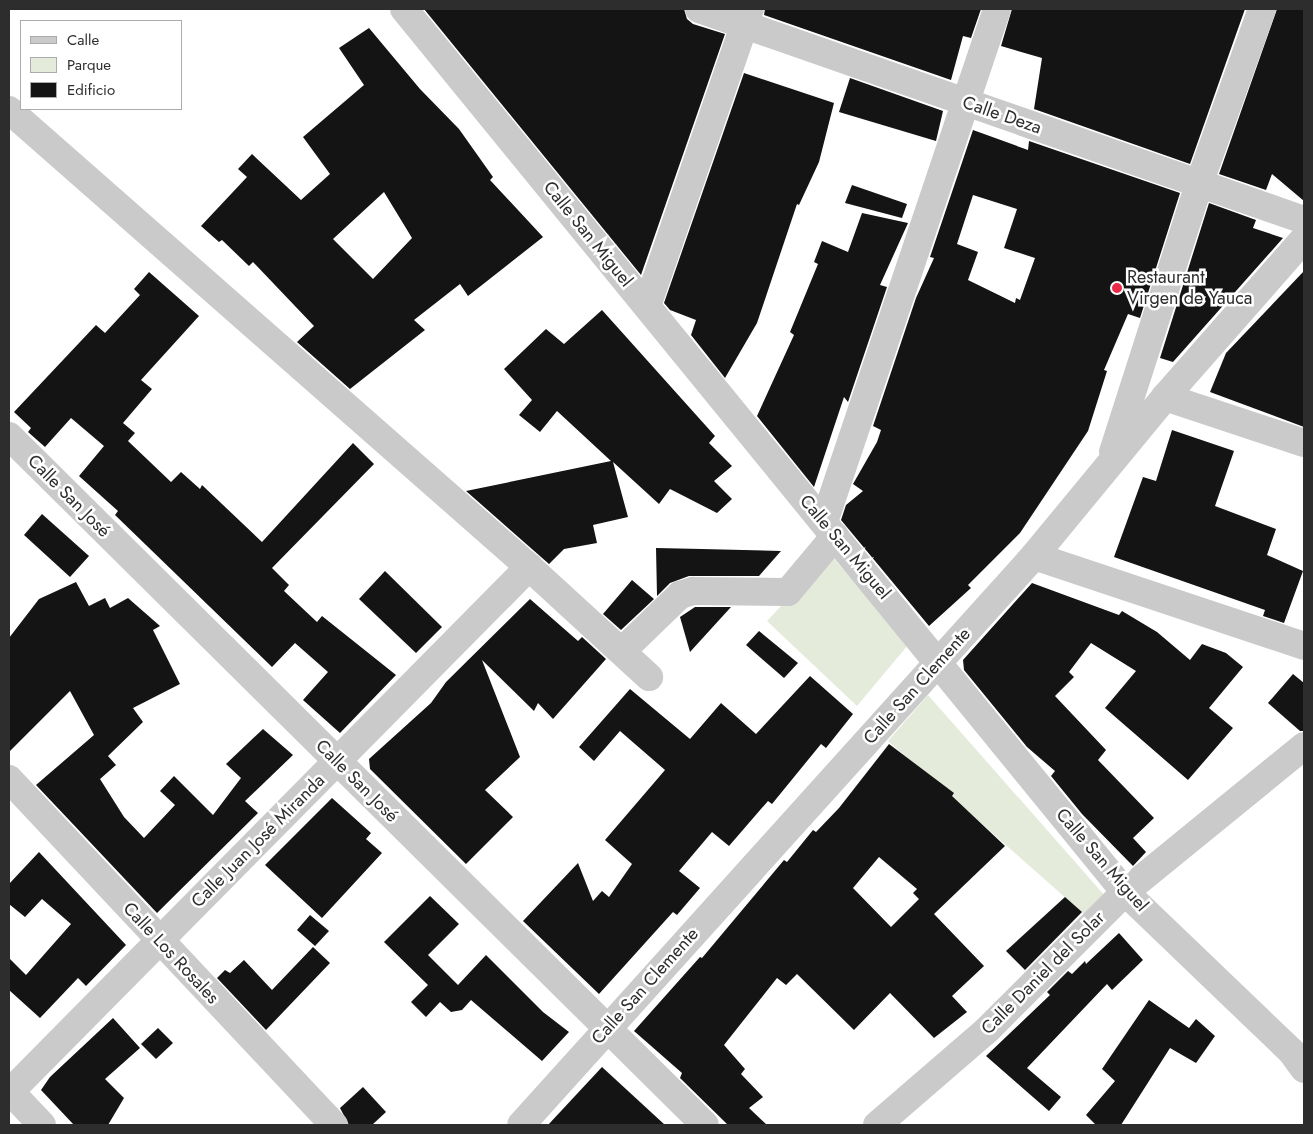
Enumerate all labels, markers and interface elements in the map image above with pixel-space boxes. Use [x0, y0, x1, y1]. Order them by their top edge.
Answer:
legend [20, 20, 182, 110]
text: Calle [67, 29, 99, 51]
text: Parque [67, 54, 111, 76]
text: Edificio [67, 79, 115, 101]
street label: Calle Deza [960, 91, 1044, 139]
street label: Calle San Miguel [539, 177, 637, 291]
place label: Restaurant Virgen de Yauca [1127, 267, 1252, 310]
marker: Restaurant Virgen de Yauca [1111, 282, 1123, 294]
street label: Calle San José [23, 450, 115, 542]
street label: Calle San Miguel [795, 490, 895, 604]
street label: Calle San Clemente [859, 623, 975, 749]
street label: Calle San José [311, 735, 403, 827]
street label: Calle Juan José Miranda [187, 770, 329, 912]
street label: Calle San Miguel [1051, 804, 1153, 916]
street label: Calle Los Rosales [118, 898, 224, 1008]
street label: Calle Daniel del Solar [977, 907, 1109, 1039]
street label: Calle San Clemente [587, 923, 703, 1049]

